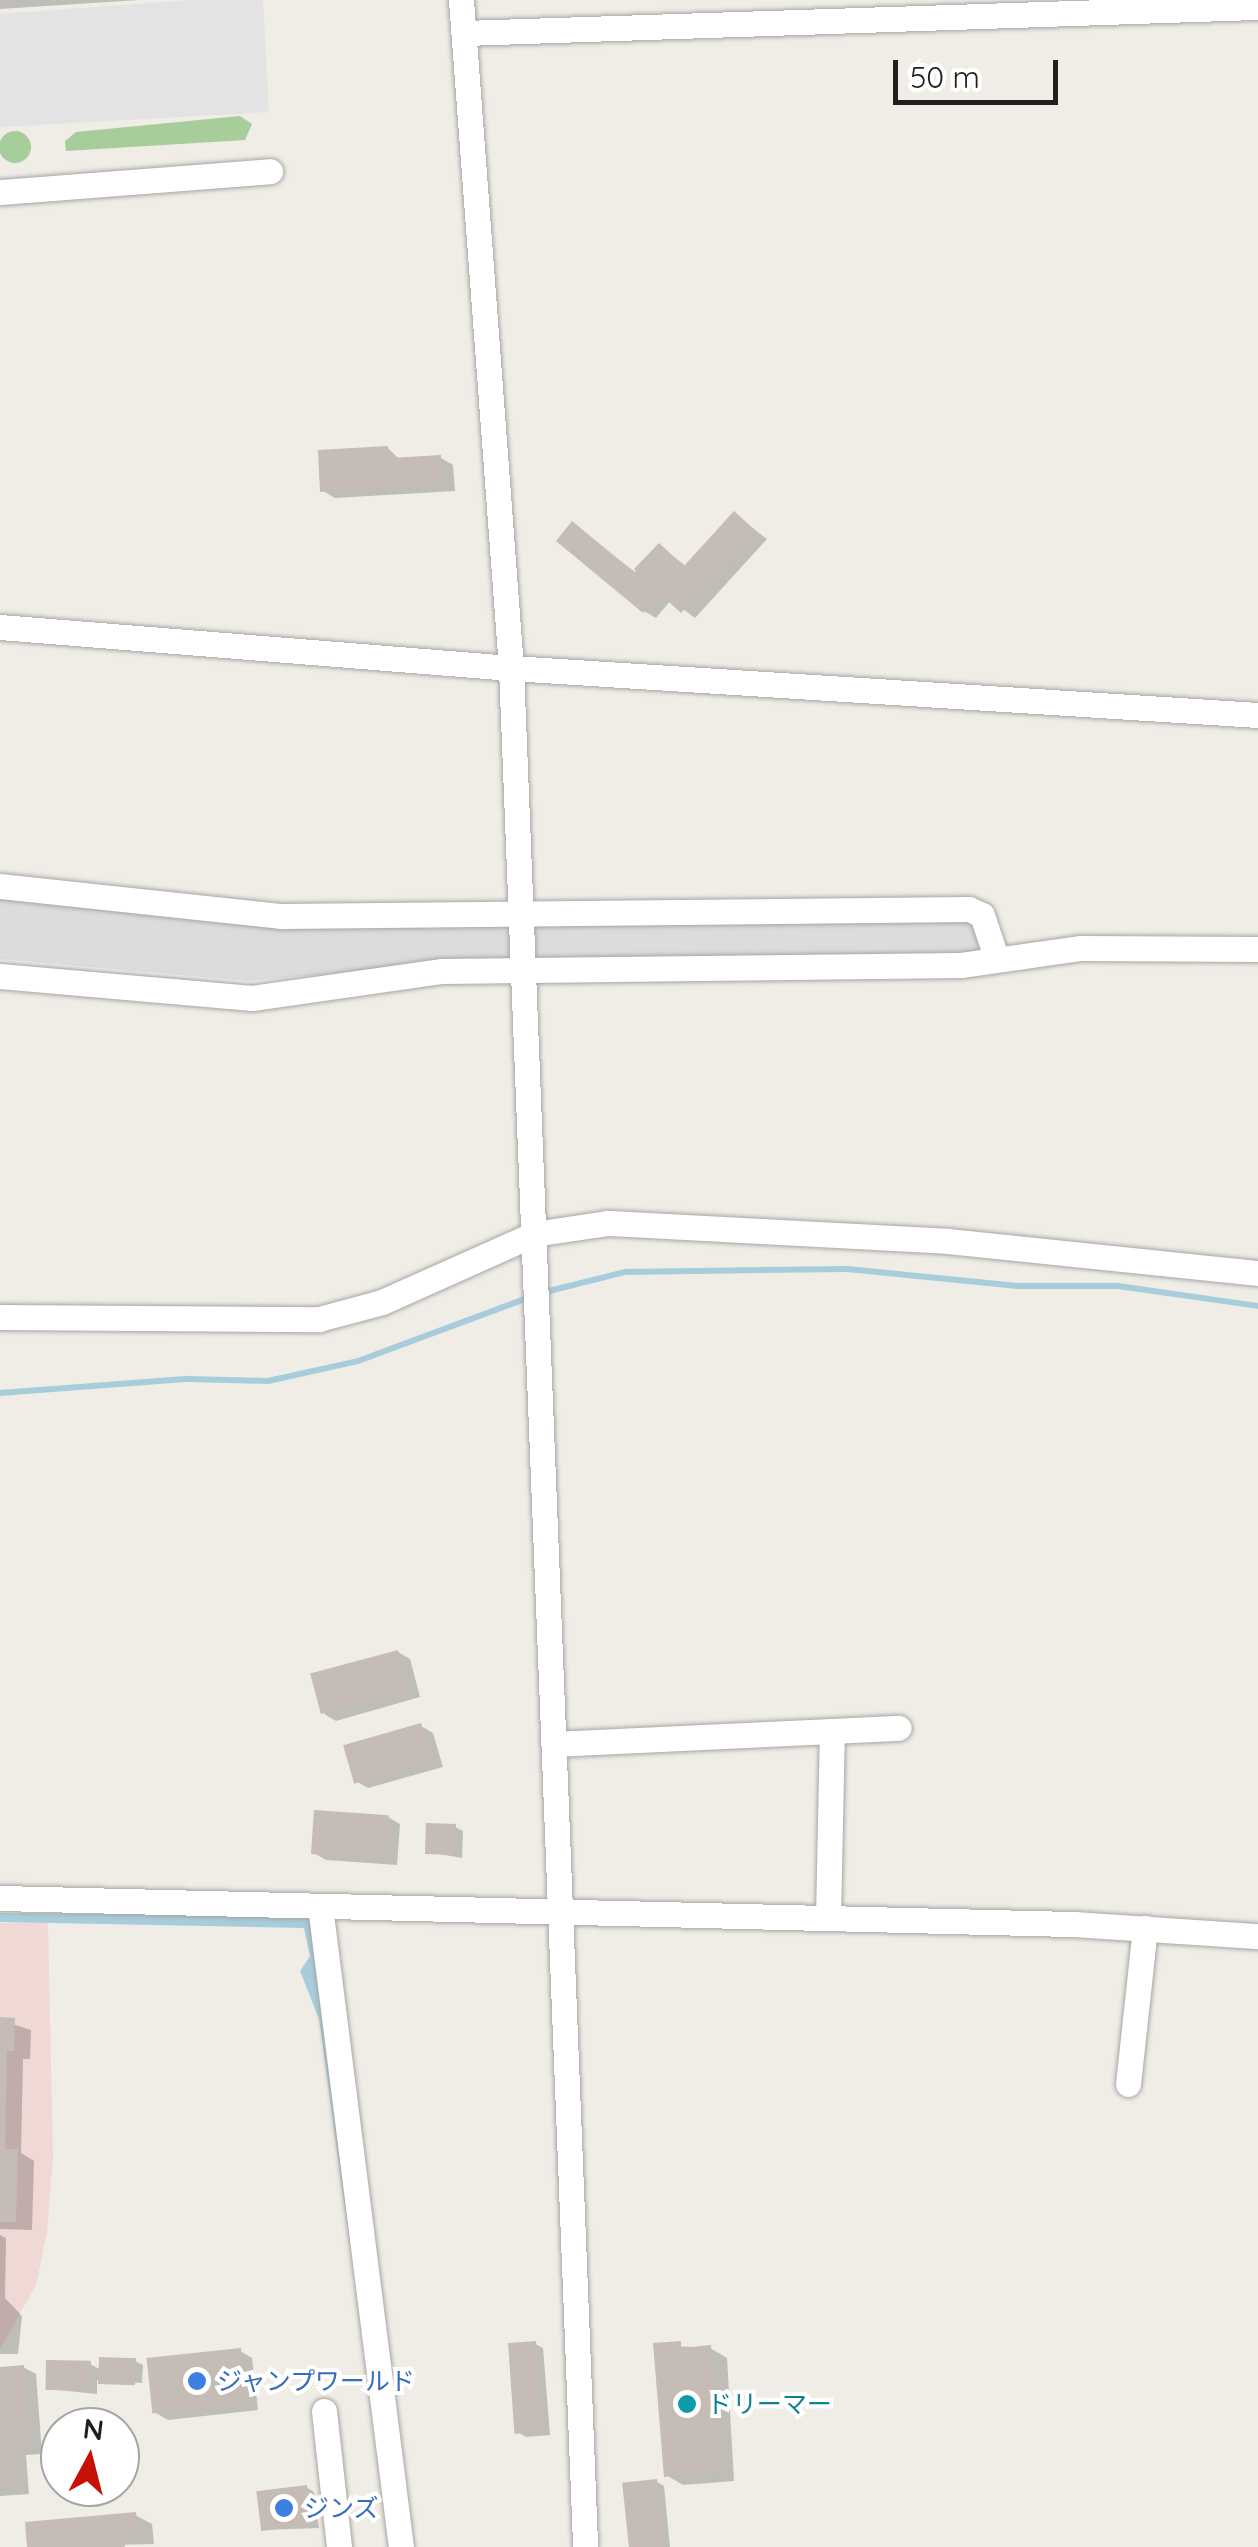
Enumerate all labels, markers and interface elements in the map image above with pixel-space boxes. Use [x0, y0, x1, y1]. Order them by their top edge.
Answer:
scale bar [898, 40, 1063, 102]
text: 50 m [910, 58, 980, 96]
place label: ジャンプワールド [217, 2366, 417, 2396]
marker: ジャンプワールド [186, 2370, 208, 2392]
place label: ドリーマー [707, 2389, 832, 2419]
marker: ドリーマー [676, 2393, 698, 2415]
north arrow [40, 2407, 140, 2507]
text: N [81, 2410, 106, 2447]
place label: ジンズ [304, 2493, 379, 2523]
marker: ジンズ [273, 2497, 295, 2519]

